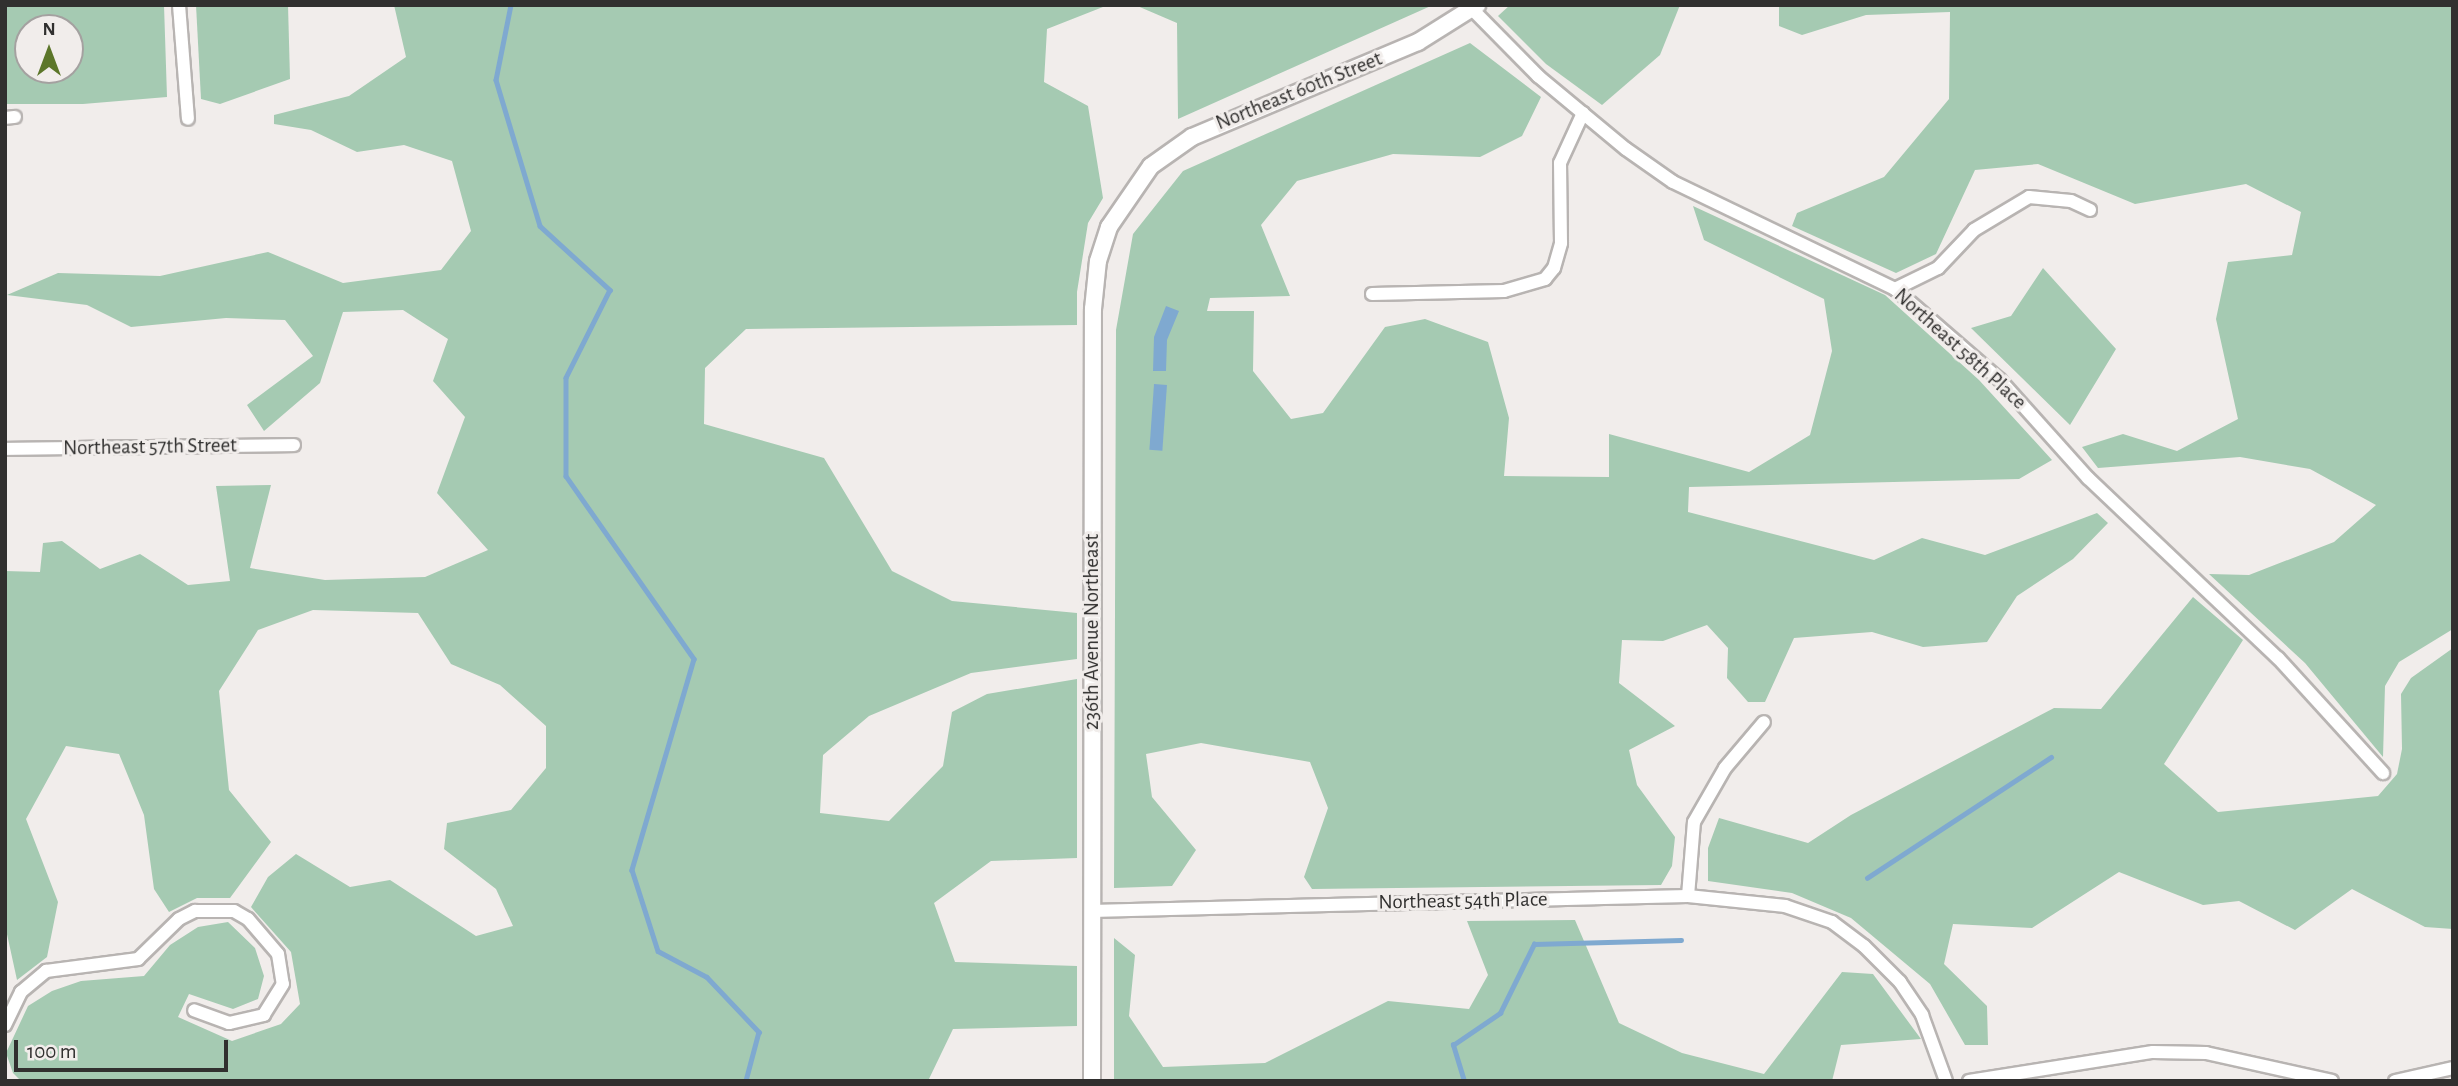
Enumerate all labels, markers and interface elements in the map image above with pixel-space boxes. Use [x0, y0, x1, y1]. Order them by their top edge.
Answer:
north arrow [14, 14, 84, 84]
text: N [42, 20, 56, 39]
street label: Northeast 60th Street [1212, 46, 1386, 136]
street label: Northeast 58th Place [1889, 283, 2031, 415]
street label: Northeast 57th Street [63, 433, 237, 461]
street label: 236th Avenue Northeast [1079, 534, 1105, 730]
street label: Northeast 54th Place [1378, 887, 1548, 915]
scale bar [18, 1026, 231, 1070]
text: 100 m [27, 1041, 77, 1062]

